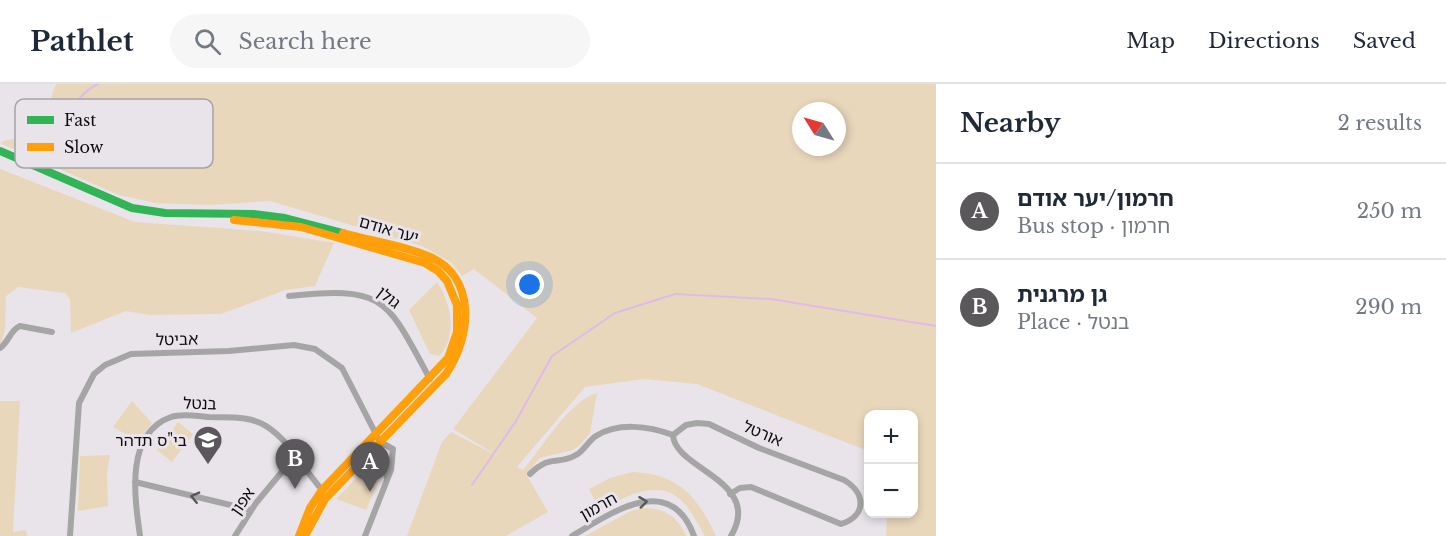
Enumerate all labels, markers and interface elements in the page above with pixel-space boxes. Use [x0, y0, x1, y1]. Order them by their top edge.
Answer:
search box [170, 14, 590, 68]
text: Pathlet [30, 24, 134, 59]
icon: search [191, 25, 224, 58]
text: Search here [239, 28, 372, 55]
text: Map [1126, 28, 1175, 54]
text: Directions [1208, 28, 1320, 54]
text: Saved [1353, 28, 1416, 54]
legend [15, 99, 213, 168]
north arrow [792, 102, 846, 156]
text: Nearby [960, 107, 1061, 139]
text: Fast [64, 110, 96, 130]
text: 2 results [1338, 111, 1422, 135]
text: Slow [64, 137, 104, 157]
text: חרמון/יער אודם [1017, 185, 1174, 212]
text: A [971, 199, 988, 223]
text: 250 m [1357, 199, 1422, 223]
street label: יער אודם [357, 211, 421, 247]
text: Bus stop · חרמון [1017, 214, 1170, 238]
your location [515, 270, 544, 299]
text: גן מרגנית [1017, 281, 1107, 308]
street label: גולן [373, 282, 405, 312]
text: B [972, 295, 987, 319]
text: 290 m [1355, 295, 1422, 319]
text: Place · בנטל [1017, 310, 1130, 334]
street label: אביטל [156, 329, 198, 349]
street label: בנטל [183, 392, 217, 414]
map controls [864, 410, 918, 518]
button: + [864, 410, 918, 464]
street label: אורטל [740, 416, 786, 450]
school or university icon: בי"ס תדהר [192, 424, 224, 466]
place label: בי"ס תדהר [115, 430, 187, 450]
pin: B [276, 440, 314, 489]
pin: A [350, 442, 389, 492]
button: − [864, 464, 918, 518]
street label: אפון [225, 483, 259, 519]
street label: חרמון [576, 488, 620, 524]
one-way arrow [190, 491, 200, 504]
one-way arrow [638, 496, 647, 509]

